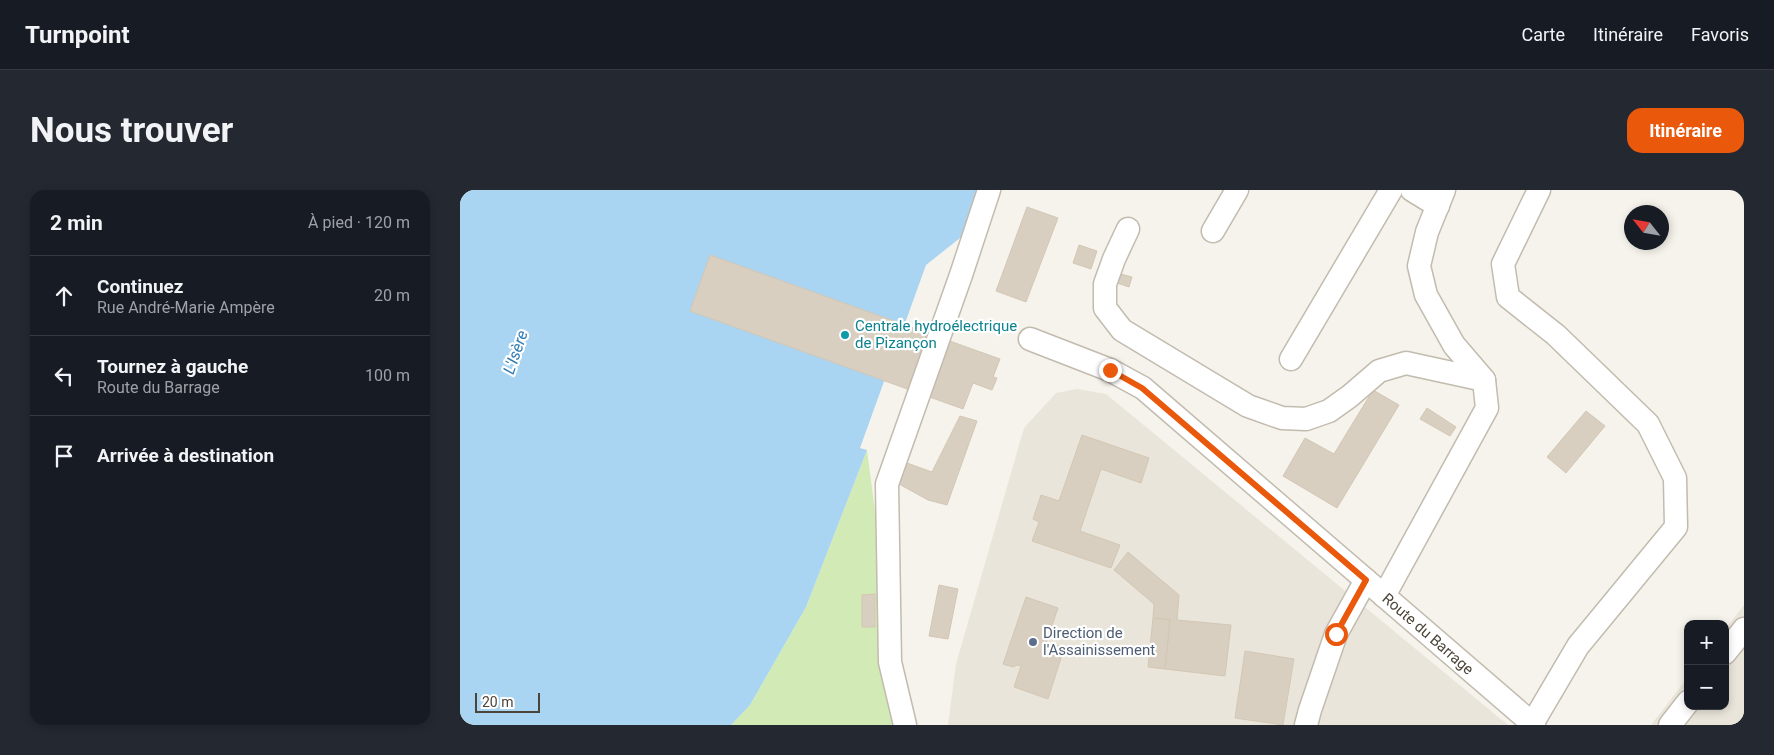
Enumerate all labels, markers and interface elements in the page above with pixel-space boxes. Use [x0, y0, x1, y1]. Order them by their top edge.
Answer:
text: Turnpoint [25, 21, 130, 49]
text: Carte [1522, 24, 1565, 45]
text: Itinéraire [1593, 24, 1663, 45]
text: Favoris [1691, 24, 1749, 45]
button: Itinéraire [1627, 108, 1744, 153]
text: Nous trouver [30, 110, 233, 151]
north arrow [1624, 205, 1669, 250]
text: 2 min [50, 211, 103, 235]
text: À pied · 120 m [308, 213, 410, 232]
text: Continuez [97, 275, 183, 298]
icon: ahead [50, 282, 78, 310]
text: 20 m [374, 286, 410, 305]
text: Rue André-Marie Ampère [97, 298, 275, 317]
place label: Centrale hydroélectrique de Pizançon [855, 317, 1017, 352]
water label: L'Isère [499, 328, 532, 376]
marker: Centrale hydroélectrique de Pizançon [839, 329, 851, 341]
text: Tournez à gauche [97, 355, 248, 378]
route end [1099, 359, 1122, 382]
icon: left [50, 362, 78, 390]
text: 100 m [365, 366, 410, 385]
text: Route du Barrage [97, 378, 220, 397]
icon: arrive [50, 442, 78, 470]
text: Arrivée à destination [97, 444, 274, 467]
street label: Route du Barrage [1379, 589, 1477, 679]
map controls [1684, 620, 1729, 710]
button: + [1684, 620, 1729, 665]
route start [1325, 623, 1348, 646]
place label: Direction de l'Assainissement [1043, 624, 1155, 659]
marker: Direction de l'Assainissement [1027, 636, 1039, 648]
button: − [1684, 665, 1729, 710]
scale bar [475, 690, 540, 713]
text: 20 m [482, 694, 514, 710]

